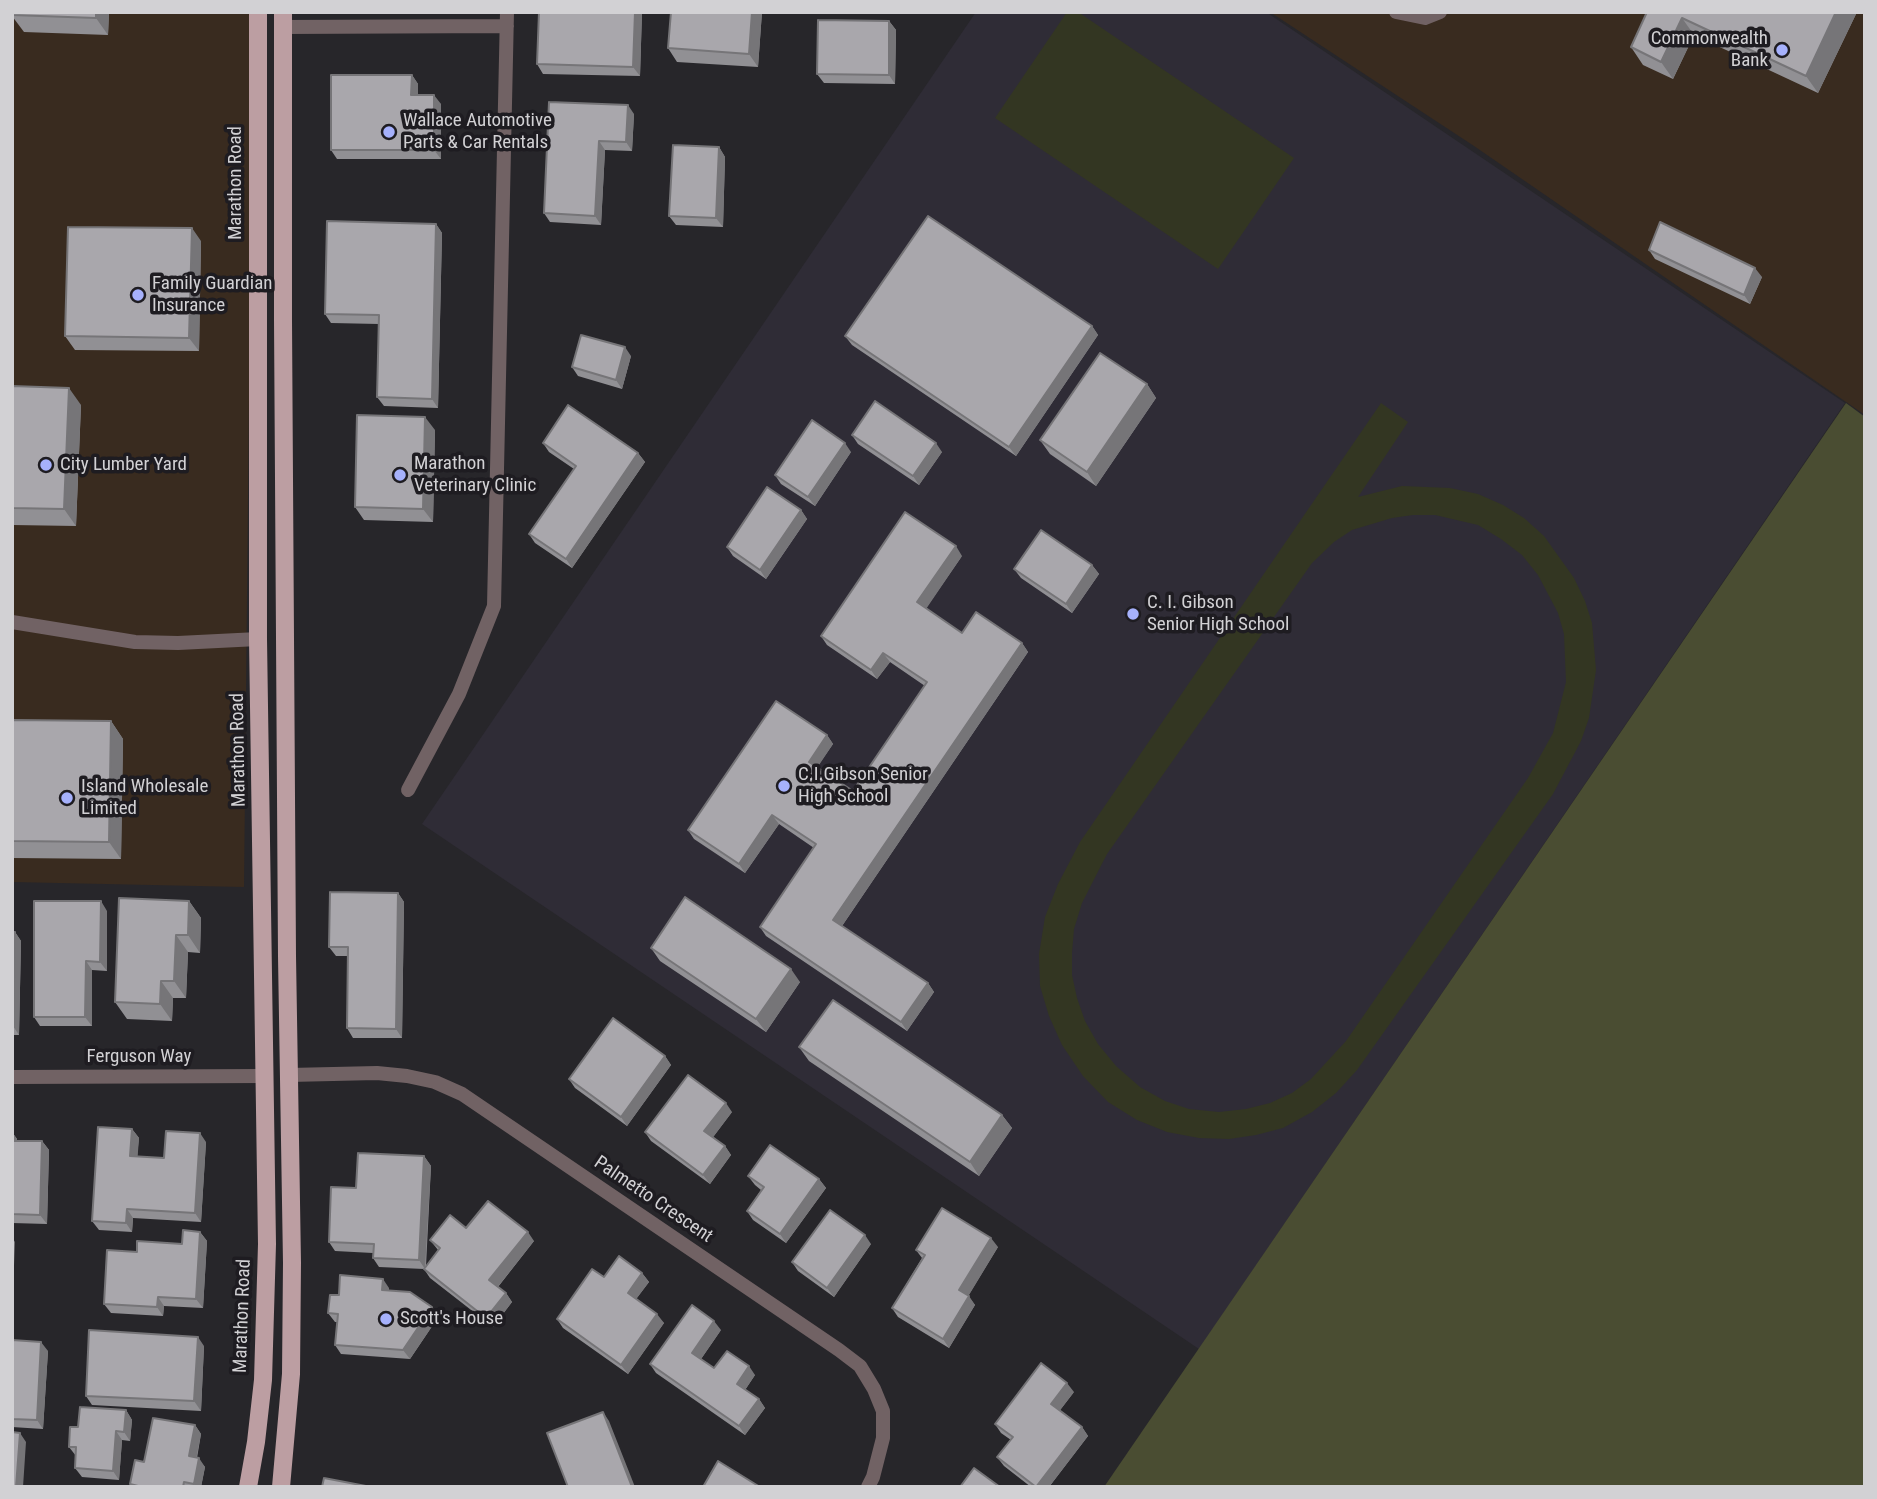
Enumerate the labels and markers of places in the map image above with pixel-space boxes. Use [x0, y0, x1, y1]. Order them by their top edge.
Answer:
place label: Commonwealth Bank [1651, 28, 1768, 72]
marker: Commonwealth Bank [1774, 42, 1790, 58]
place label: Wallace Automotive Parts & Car Rentals [403, 110, 552, 154]
marker: Wallace Automotive Parts & Car Rentals [381, 124, 397, 140]
place label: Family Guardian Insurance [152, 273, 272, 317]
marker: Family Guardian Insurance [130, 287, 146, 303]
place label: Marathon Veterinary Clinic [414, 453, 536, 497]
place label: City Lumber Yard [60, 454, 187, 476]
marker: City Lumber Yard [38, 457, 54, 473]
marker: Marathon Veterinary Clinic [392, 467, 408, 483]
place label: C. I. Gibson Senior High School [1147, 592, 1289, 636]
marker: C. I. Gibson Senior High School [1125, 606, 1141, 622]
place label: C.I.Gibson Senior High School [798, 764, 928, 808]
place label: Island Wholesale Limited [81, 776, 208, 820]
marker: C.I.Gibson Senior High School [776, 778, 792, 794]
marker: Island Wholesale Limited [59, 790, 75, 806]
place label: Scott's House [400, 1308, 503, 1330]
marker: Scott's House [378, 1311, 394, 1327]

